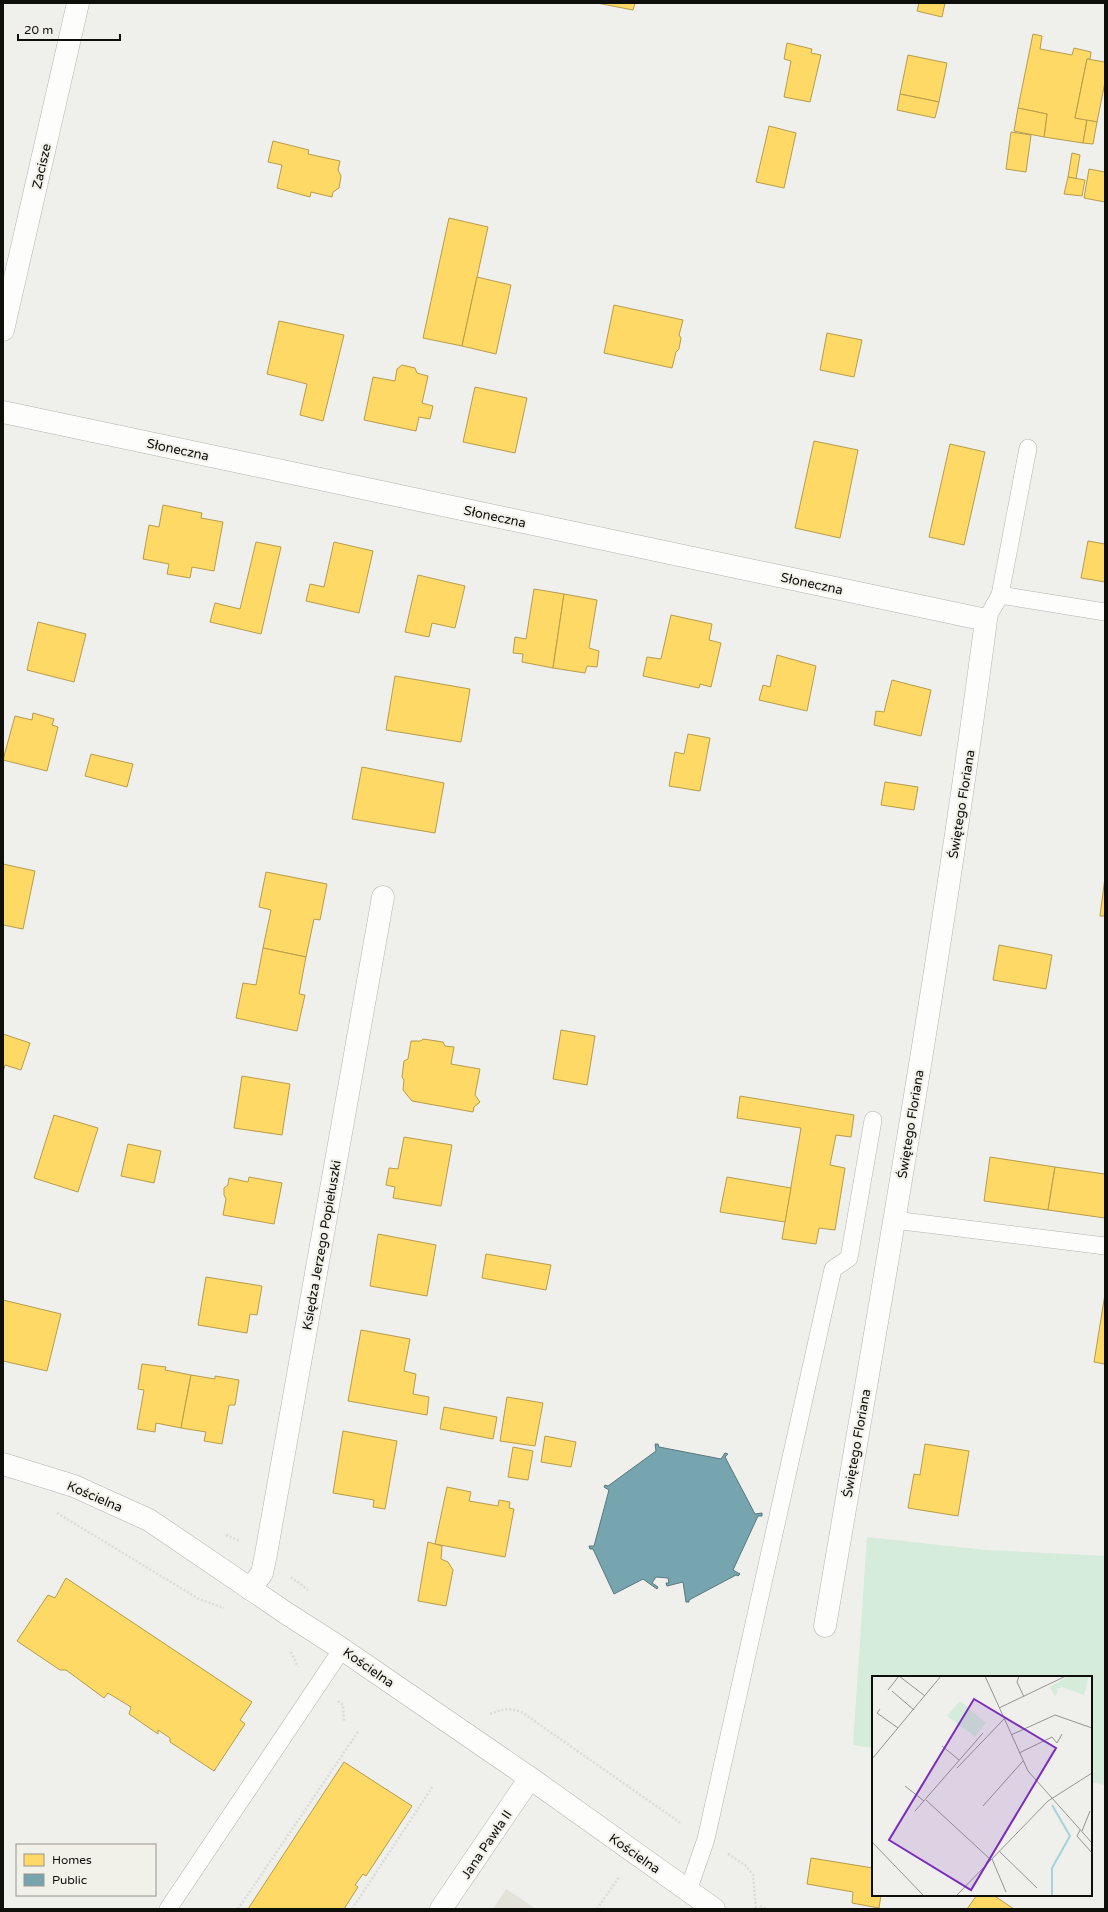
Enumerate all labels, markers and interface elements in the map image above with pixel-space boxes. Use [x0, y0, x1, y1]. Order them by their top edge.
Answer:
scale bar [18, 16, 120, 42]
text: 20 m [24, 23, 53, 37]
street label: Zacisze [29, 142, 55, 190]
street label: Słoneczna [145, 436, 210, 464]
street label: Słoneczna [462, 503, 527, 531]
street label: Słoneczna [779, 570, 844, 598]
street label: Świętego Floriana [945, 749, 978, 860]
street label: Świętego Floriana [894, 1069, 927, 1180]
street label: Księdza Jerzego Popiełuszki [299, 1159, 345, 1331]
street label: Świętego Floriana [840, 1388, 874, 1499]
street label: Kościelna [64, 1478, 125, 1516]
street label: Kościelna [340, 1644, 397, 1691]
inset map [872, 1676, 1092, 1896]
street label: Jana Pawła II [458, 1807, 516, 1882]
street label: Kościelna [606, 1830, 663, 1877]
legend [16, 1844, 156, 1896]
text: Homes [52, 1853, 92, 1867]
text: Public [52, 1873, 87, 1887]

